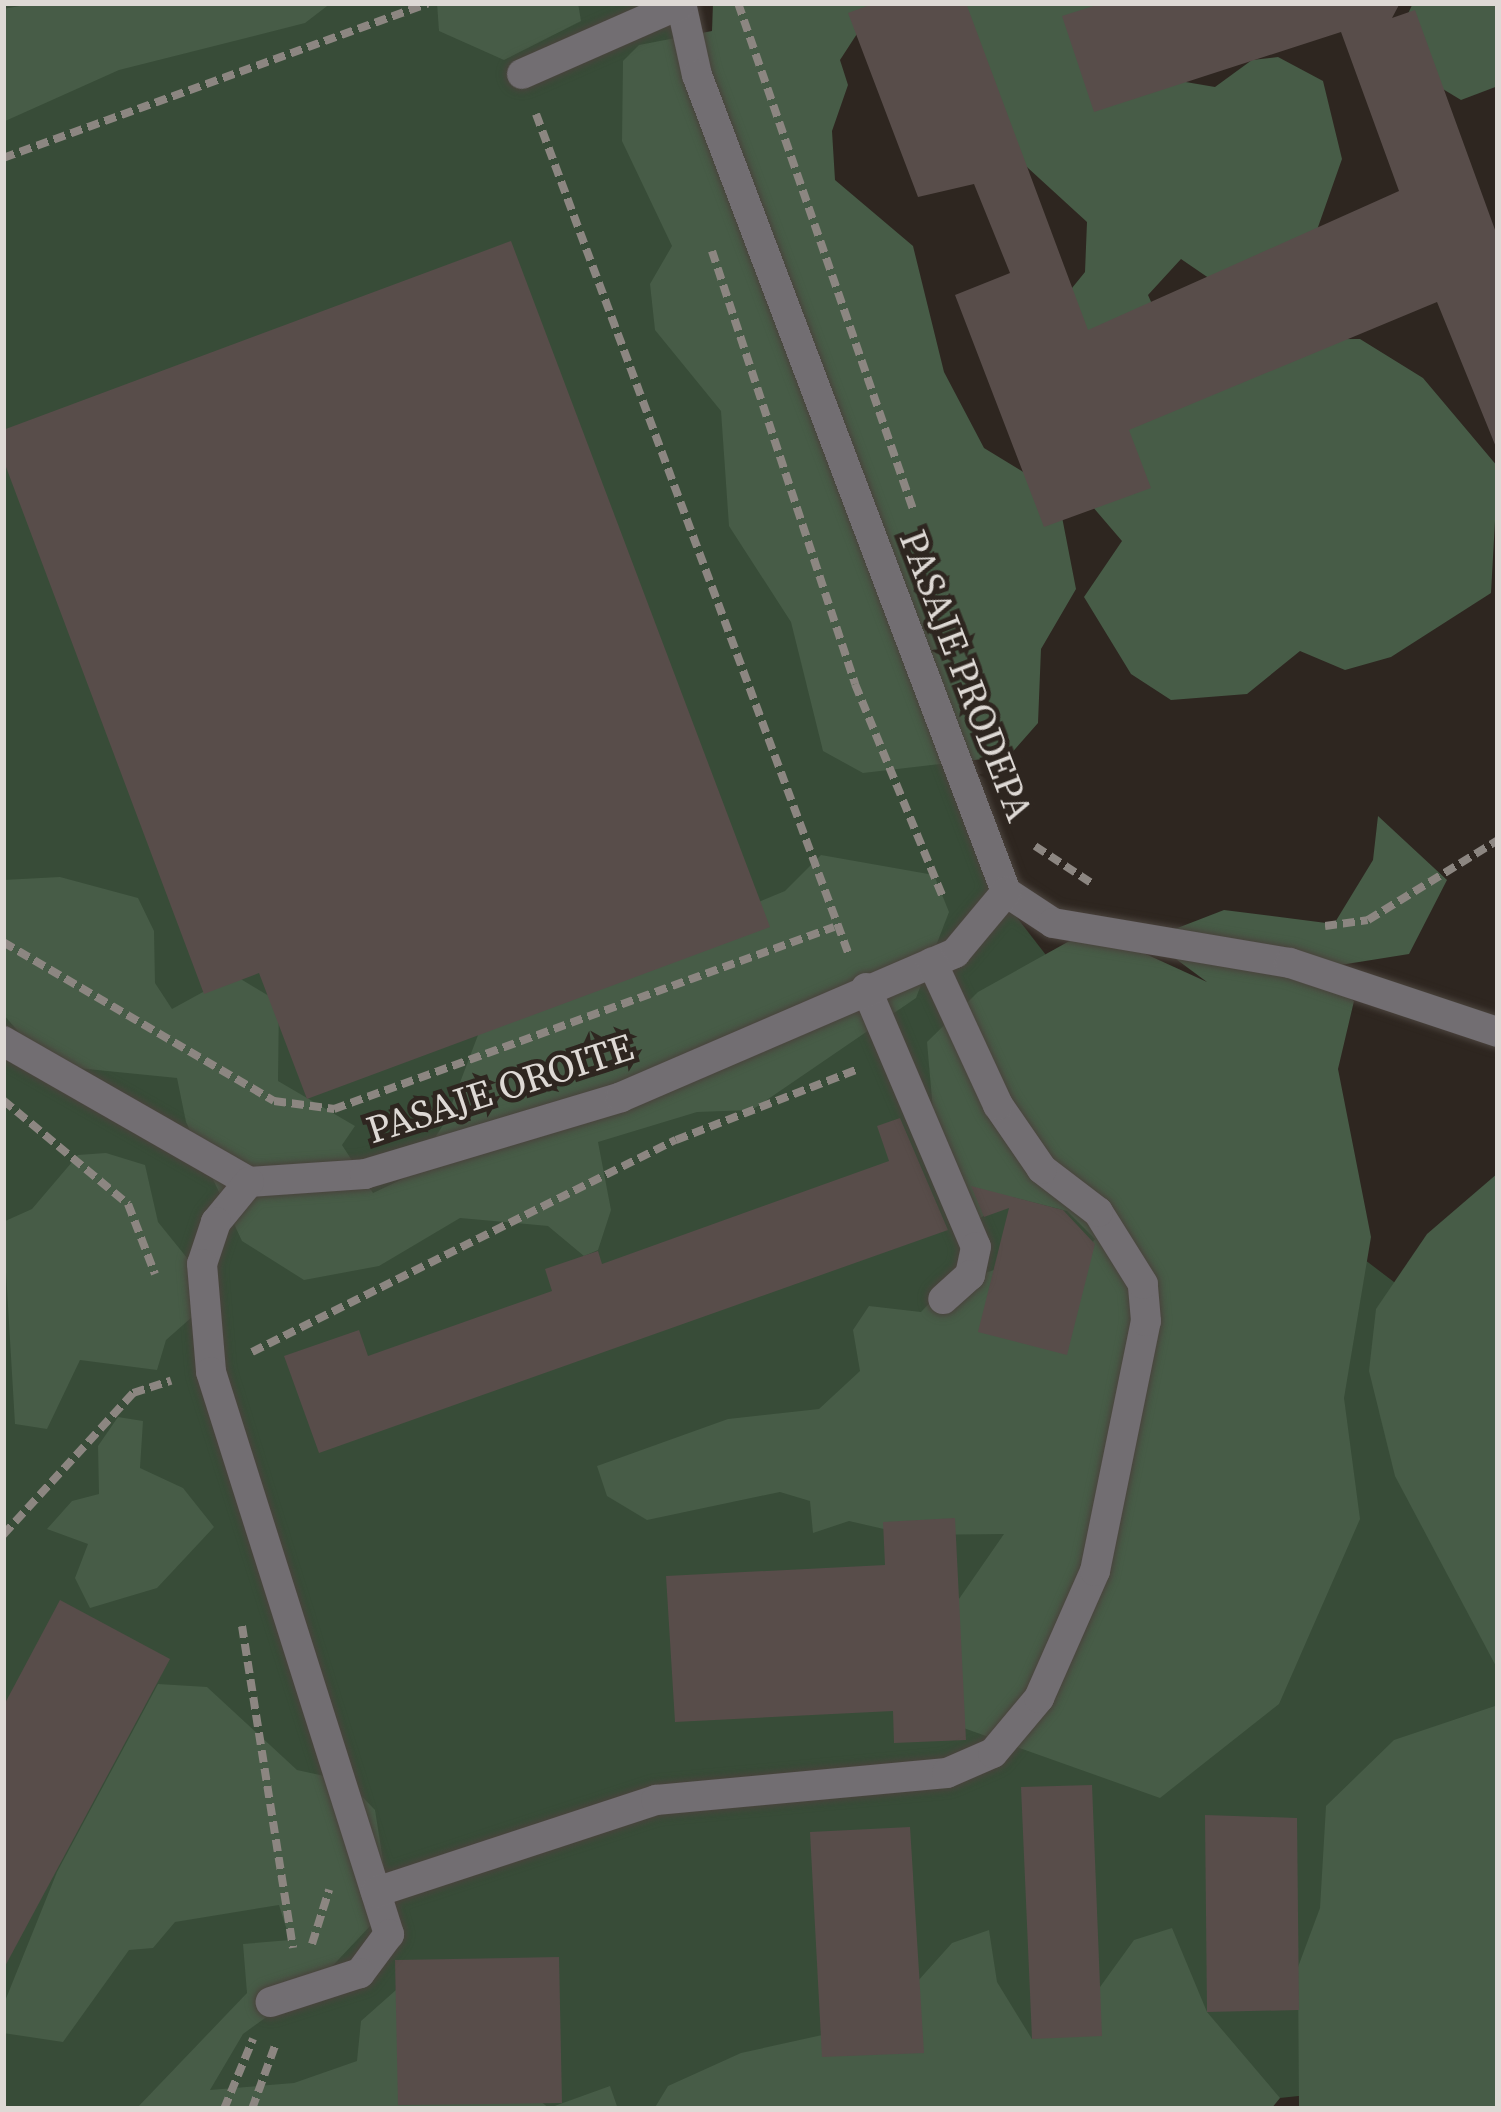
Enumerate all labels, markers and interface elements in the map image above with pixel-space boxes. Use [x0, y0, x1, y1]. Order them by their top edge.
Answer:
street label: PASAJE PRODEPA [889, 524, 1043, 828]
street label: PASAJE OROITE [361, 1024, 639, 1154]

